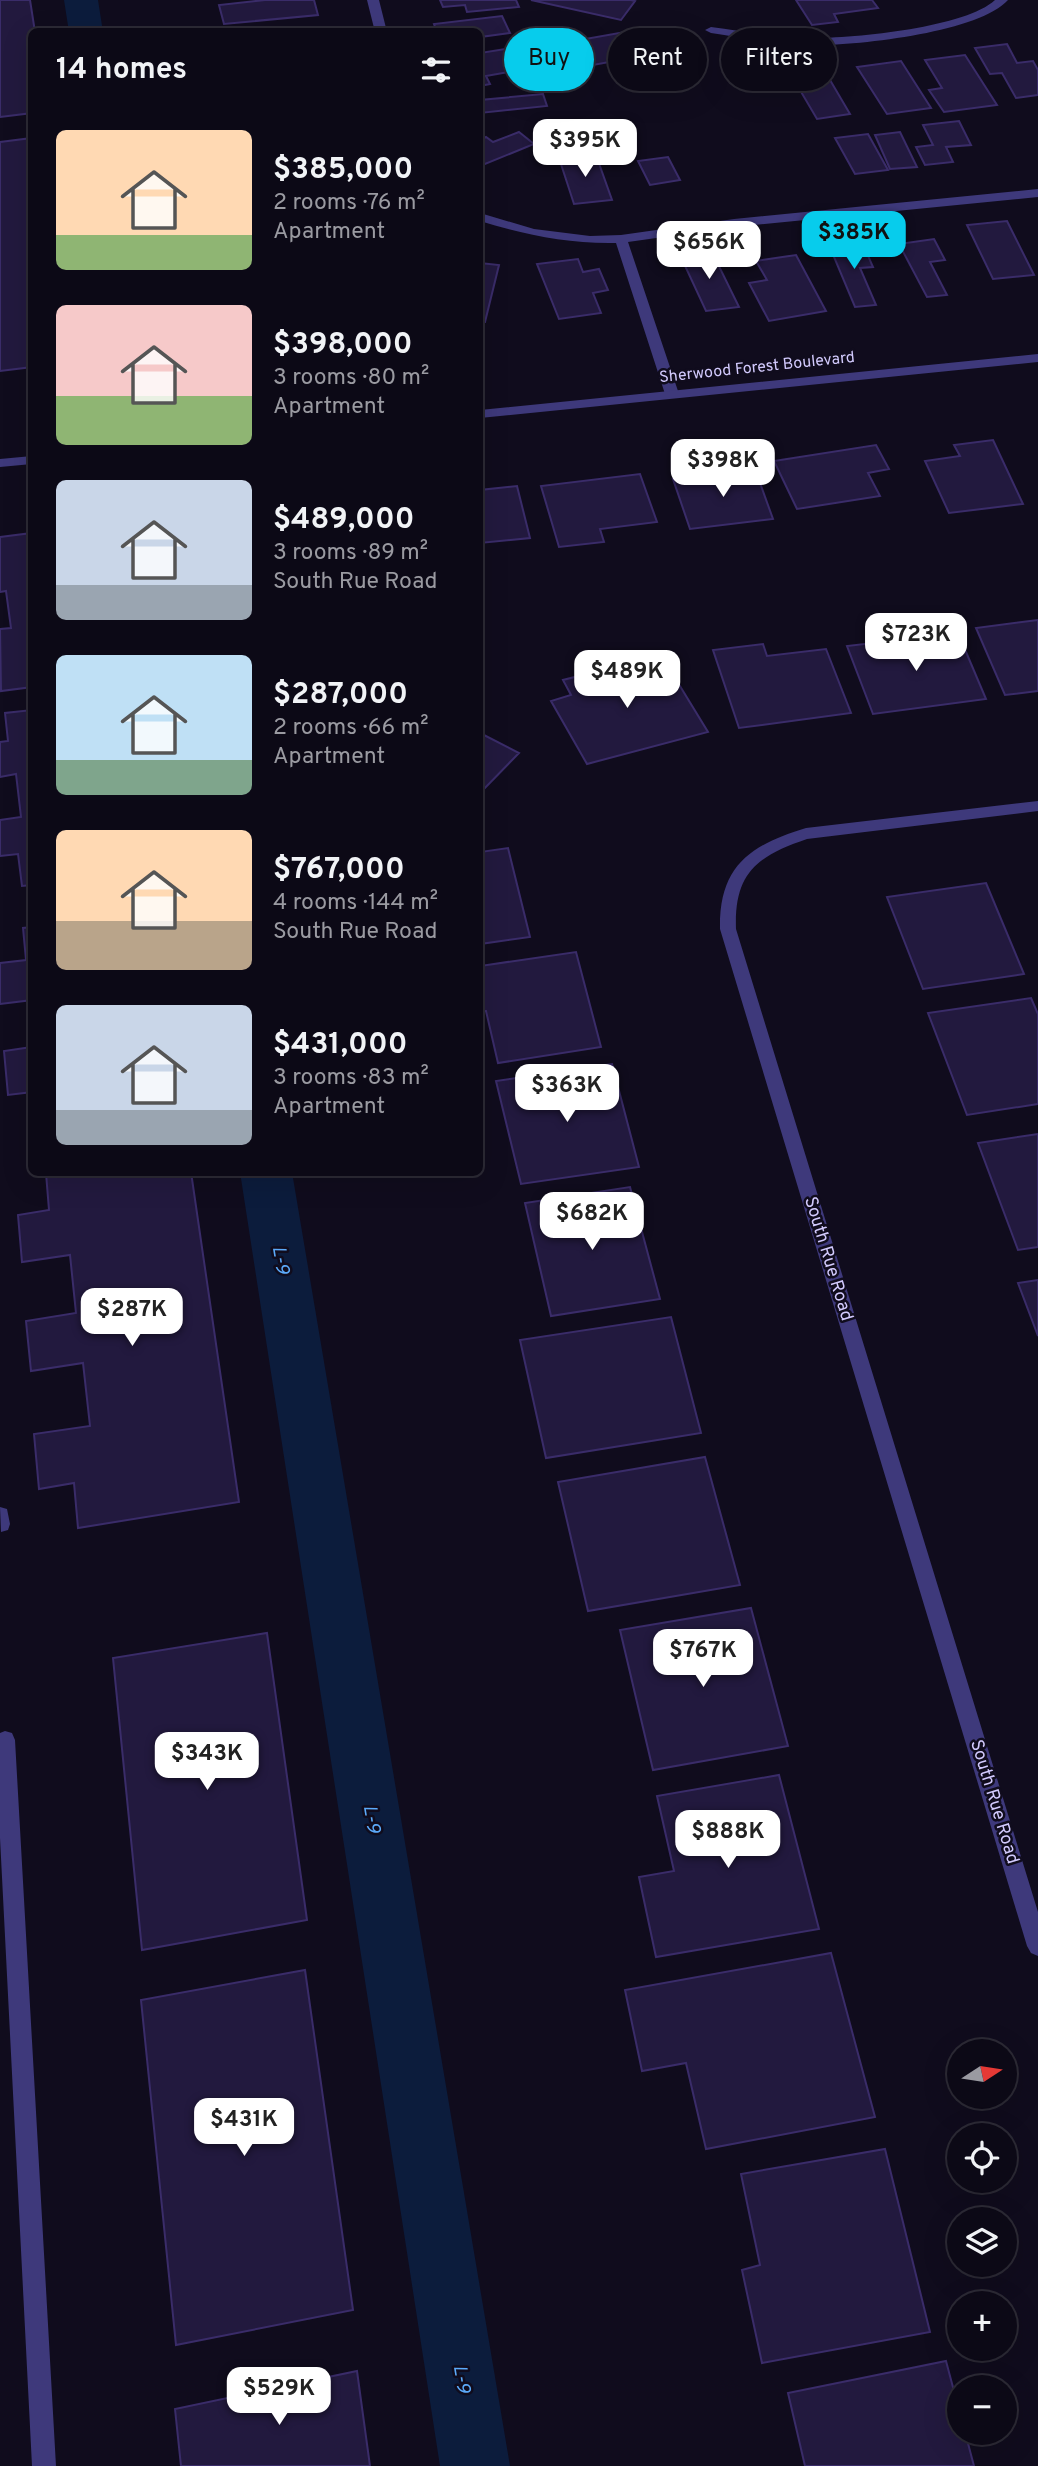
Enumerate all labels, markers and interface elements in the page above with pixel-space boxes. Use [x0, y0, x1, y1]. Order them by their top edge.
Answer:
chip: Buy [504, 28, 594, 91]
chip: Rent [608, 28, 707, 91]
chip: Filters [721, 28, 837, 91]
icon: filters [417, 51, 455, 89]
text: 14 homes [56, 52, 187, 89]
pin: $395K [536, 120, 634, 179]
text: $395K [549, 127, 621, 156]
text: $385,000 [273, 152, 413, 189]
icon: home [112, 158, 196, 242]
text: 2 rooms · 76 m² [273, 189, 425, 218]
pin: $385K [805, 212, 903, 271]
text: Apartment [273, 218, 385, 247]
text: $385K [818, 219, 890, 248]
pin: $656K [660, 222, 758, 281]
text: $656K [673, 229, 745, 258]
text: $398,000 [273, 327, 413, 364]
icon: home [112, 333, 196, 417]
street label: Sherwood Forest Boulevard [658, 348, 856, 388]
text: 3 rooms · 80 m² [273, 364, 429, 393]
text: Apartment [273, 393, 385, 422]
pin: $398K [674, 440, 772, 499]
text: $398K [687, 447, 759, 476]
text: $489,000 [273, 502, 415, 539]
icon: home [112, 508, 196, 592]
text: 3 rooms · 89 m² [273, 539, 428, 568]
text: South Rue Road [273, 568, 438, 597]
pin: $723K [867, 614, 965, 673]
text: $723K [881, 621, 951, 650]
pin: $489K [578, 650, 676, 710]
text: $489K [590, 658, 664, 687]
text: $287,000 [273, 677, 408, 714]
icon: home [112, 683, 196, 767]
text: 2 rooms · 66 m² [273, 714, 429, 743]
text: Apartment [273, 743, 385, 772]
text: $767,000 [273, 852, 405, 889]
icon: home [112, 858, 196, 942]
text: 4 rooms · 144 m² [273, 889, 438, 918]
text: South Rue Road [273, 918, 438, 947]
text: $431,000 [273, 1027, 407, 1064]
icon: home [112, 1033, 196, 1117]
text: 3 rooms · 83 m² [273, 1064, 429, 1093]
pin: $363K [518, 1064, 616, 1124]
text: $363K [531, 1072, 603, 1101]
text: Apartment [273, 1093, 385, 1122]
pin: $682K [543, 1192, 641, 1252]
street label: South Rue Road [798, 1194, 858, 1324]
text: $682K [556, 1200, 628, 1229]
water label: L-9 [266, 1244, 294, 1277]
pin: $287K [83, 1288, 181, 1348]
text: $287K [97, 1296, 167, 1325]
pin: $767K [654, 1630, 752, 1689]
text: $767K [669, 1637, 737, 1666]
pin: $343K [158, 1732, 256, 1792]
street label: South Rue Road [964, 1737, 1024, 1867]
text: $343K [171, 1740, 243, 1769]
water label: L-9 [357, 1803, 385, 1836]
pin: $888K [679, 1811, 777, 1870]
text: $888K [691, 1818, 765, 1847]
north arrow [947, 2039, 1017, 2109]
map controls [947, 2039, 1017, 2445]
pin: $431K [195, 2098, 293, 2158]
text: $431K [210, 2106, 278, 2135]
button: locate [947, 2123, 1017, 2193]
button: layers [947, 2207, 1017, 2277]
button: + [947, 2291, 1017, 2361]
water label: L-9 [447, 2363, 475, 2396]
pin: $529K [230, 2368, 328, 2427]
text: $529K [243, 2375, 315, 2404]
button: − [947, 2375, 1017, 2445]

